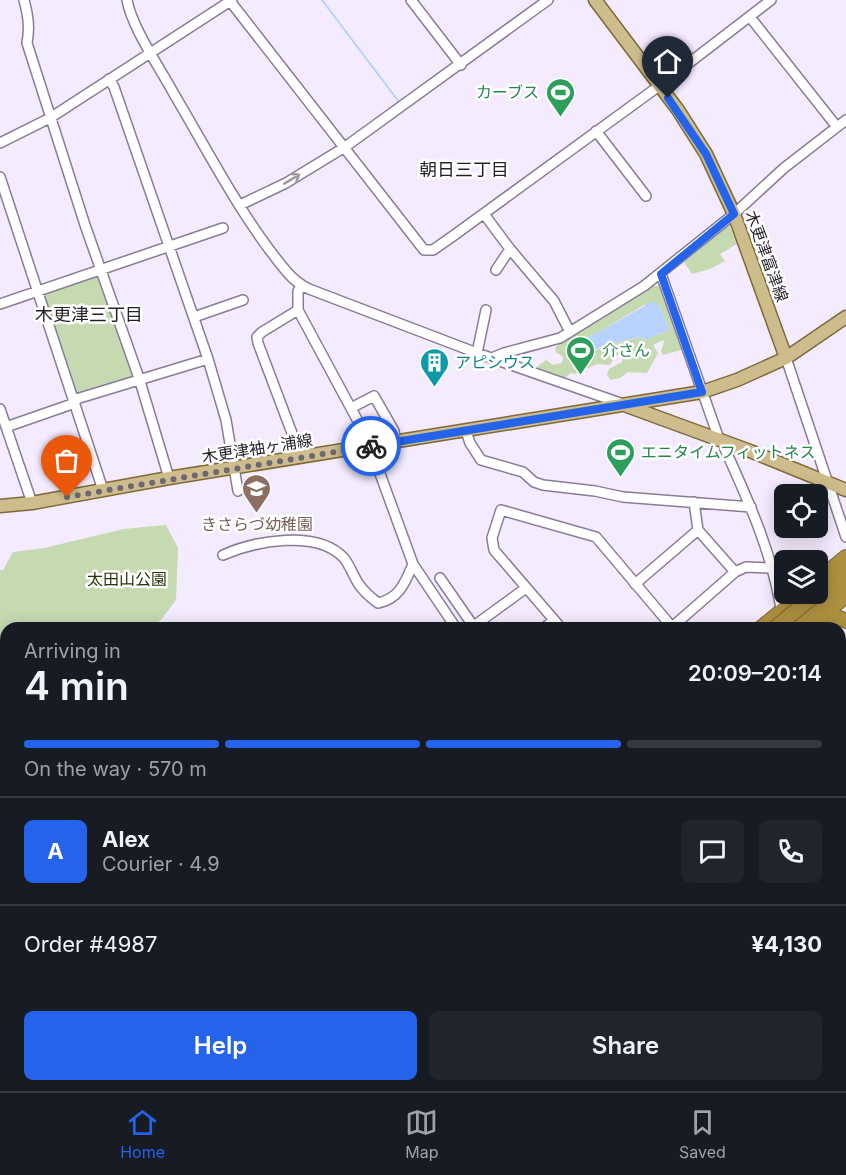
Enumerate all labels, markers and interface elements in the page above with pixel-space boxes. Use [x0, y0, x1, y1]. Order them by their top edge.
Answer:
pin [642, 36, 693, 98]
icon: home [651, 45, 684, 78]
sports icon: カーブス [544, 76, 576, 118]
place label: カーブス [476, 82, 539, 102]
district label: 朝日三丁目 [419, 159, 509, 180]
one-way arrow [283, 173, 300, 185]
street label: 木更津富津線 [741, 207, 793, 305]
district label: 木更津三丁目 [35, 304, 143, 325]
sports icon: 介さん [565, 334, 597, 376]
place label: 介さん [602, 340, 650, 360]
building icon: アピシウス [418, 346, 450, 388]
place label: アピシウス [455, 352, 535, 372]
courier [341, 416, 401, 476]
street label: 木更津袖ヶ浦線 [200, 429, 314, 467]
icon: bike [355, 430, 388, 463]
pin [41, 435, 92, 497]
sports icon: エニタイムフィットネス [604, 436, 636, 478]
place label: エニタイムフィットネス [641, 442, 815, 462]
icon: bag [50, 444, 83, 477]
school or university icon: きさらづ幼稚園 [241, 472, 273, 514]
map controls [774, 484, 828, 604]
button: locate [774, 484, 828, 538]
place label: きさらづ幼稚園 [201, 514, 313, 534]
button: layers [774, 550, 828, 604]
park label: 太田山公園 [87, 569, 167, 589]
text: Arriving in [24, 639, 121, 663]
text: 20:09–20:14 [688, 660, 822, 686]
text: 4 min [24, 662, 129, 709]
text: On the way · 570 m [24, 757, 207, 781]
button: chat [681, 820, 744, 883]
button: phone [759, 820, 822, 883]
text: Alex [102, 826, 150, 852]
text: A [47, 838, 64, 864]
text: Courier · 4.9 [102, 852, 220, 876]
text: Order #4987 [24, 931, 157, 957]
text: ¥4,130 [751, 931, 822, 957]
button: Help [24, 1011, 417, 1080]
button: Share [429, 1011, 822, 1080]
tab: Home [120, 1106, 165, 1162]
tab: Map [405, 1106, 439, 1162]
tab: Saved [679, 1106, 726, 1162]

